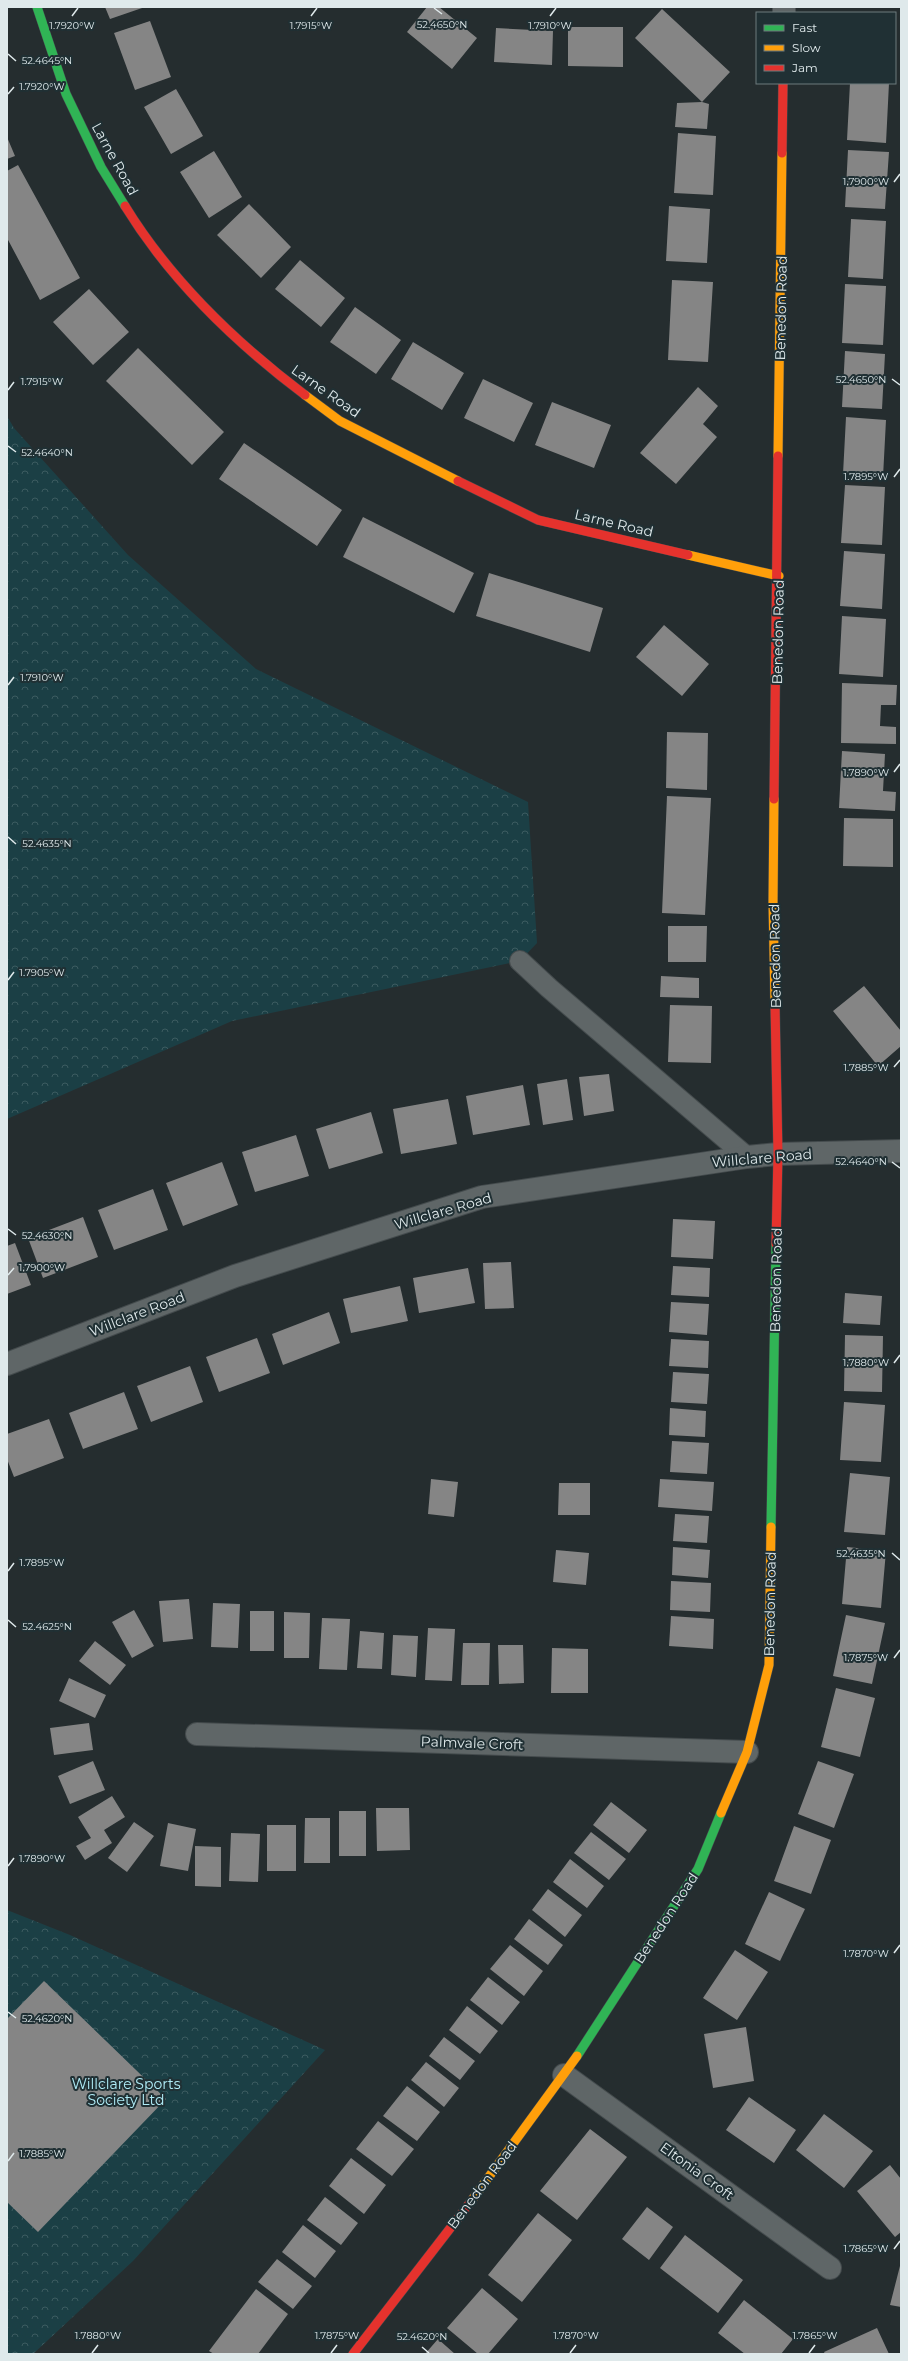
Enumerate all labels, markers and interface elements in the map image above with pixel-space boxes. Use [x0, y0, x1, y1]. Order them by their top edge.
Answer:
legend [756, 12, 896, 84]
text: 52.4650°N [417, 18, 467, 31]
text: 1.7920°W [49, 19, 95, 32]
text: 1.7915°W [290, 19, 332, 32]
text: 1.7910°W [528, 19, 572, 32]
text: Fast [792, 20, 817, 35]
text: Slow [792, 40, 821, 55]
text: 52.4645°N [22, 54, 72, 67]
text: Jam [791, 60, 818, 75]
text: 1.7920°W [19, 80, 65, 93]
street label: Larne Road [88, 120, 142, 198]
text: 1.7900°W [843, 175, 889, 188]
street label: Benedon Road [771, 255, 791, 361]
street label: Larne Road [288, 361, 364, 421]
text: 52.4650°N [836, 373, 886, 386]
text: 1.7915°W [21, 375, 63, 388]
text: 52.4640°N [21, 446, 73, 459]
text: 1.7895°W [844, 470, 888, 483]
street label: Larne Road [573, 505, 655, 541]
street label: Benedon Road [768, 579, 788, 685]
text: 1.7910°W [20, 671, 64, 684]
text: 1.7890°W [843, 766, 889, 779]
text: 52.4635°N [22, 837, 72, 850]
street label: Benedon Road [765, 903, 785, 1009]
text: 1.7905°W [19, 966, 65, 979]
text: 1.7885°W [843, 1061, 889, 1074]
street label: Willclare Road [711, 1145, 813, 1171]
text: 52.4640°N [835, 1155, 887, 1168]
street label: Willclare Road [392, 1188, 494, 1234]
street label: Benedon Road [766, 1227, 786, 1333]
text: 52.4630°N [22, 1229, 72, 1242]
text: 1.7900°W [19, 1261, 65, 1274]
street label: Willclare Road [87, 1288, 187, 1340]
text: 1.7880°W [843, 1356, 889, 1369]
text: 52.4635°N [836, 1547, 886, 1560]
street label: Benedon Road [760, 1551, 780, 1657]
text: 1.7895°W [20, 1556, 64, 1569]
text: 52.4625°N [22, 1620, 72, 1633]
text: 1.7875°W [844, 1651, 888, 1664]
street label: Palmvale Croft [420, 1732, 524, 1754]
text: 1.7890°W [19, 1852, 65, 1865]
street label: Benedon Road [630, 1869, 702, 1967]
text: 1.7870°W [843, 1947, 889, 1960]
text: 52.4620°N [22, 2012, 72, 2025]
park label: Willclare Sports Society Ltd [71, 2075, 181, 2109]
street label: Benedon Road [443, 2138, 521, 2232]
street label: Eltonia Croft [657, 2138, 738, 2204]
text: 1.7885°W [19, 2147, 65, 2160]
text: 1.7865°W [844, 2242, 888, 2255]
text: 1.7880°W [75, 2329, 121, 2342]
text: 1.7875°W [315, 2329, 359, 2342]
text: 1.7870°W [553, 2329, 599, 2342]
text: 1.7865°W [793, 2329, 837, 2342]
text: 52.4620°N [397, 2330, 447, 2343]

